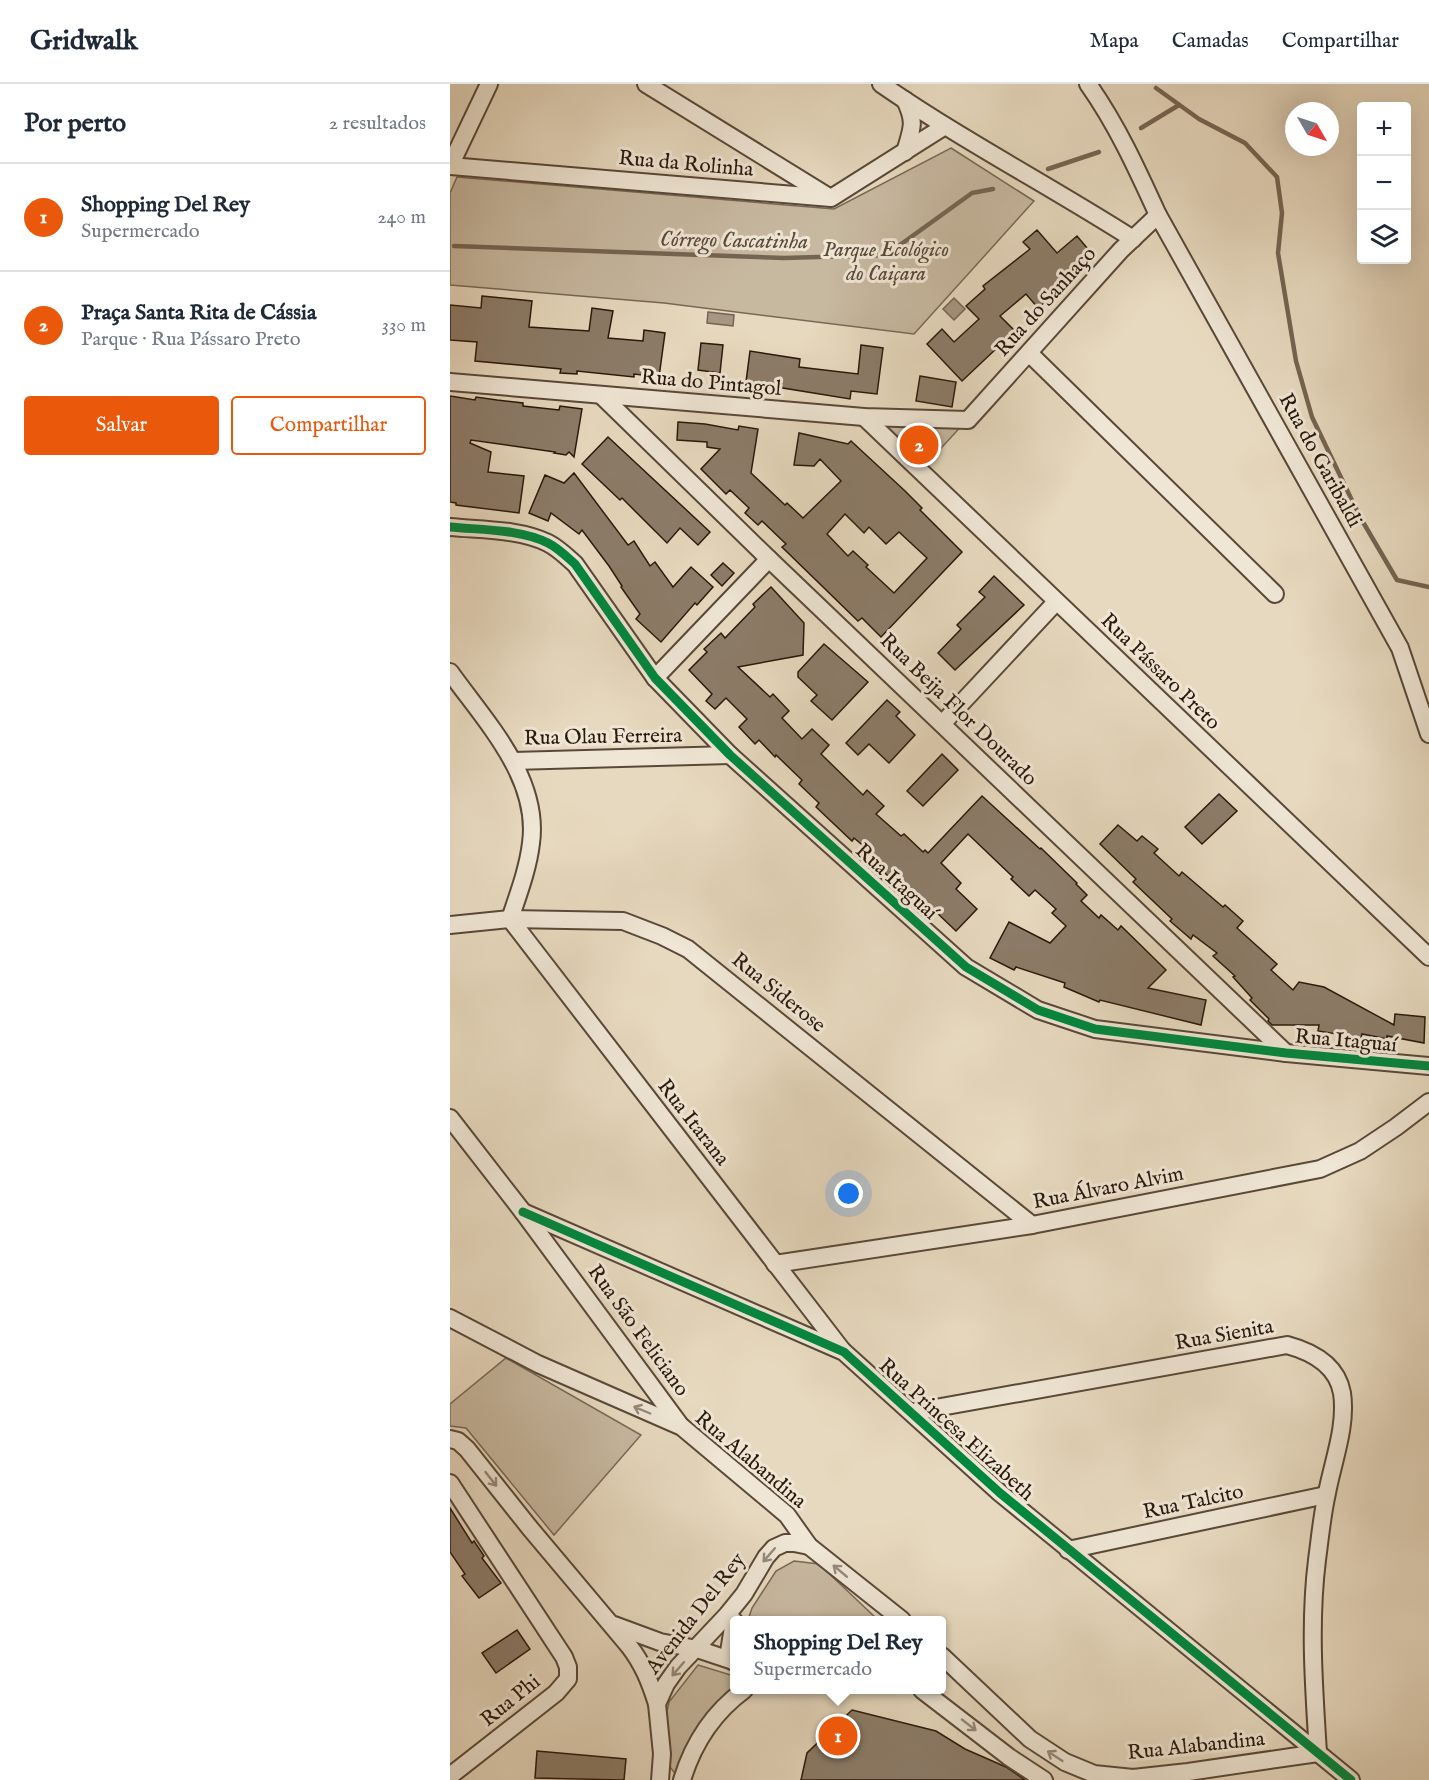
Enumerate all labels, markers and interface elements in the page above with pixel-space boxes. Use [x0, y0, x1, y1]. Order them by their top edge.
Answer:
text: Gridwalk [30, 24, 138, 59]
text: Mapa [1089, 28, 1139, 55]
text: Camadas [1172, 28, 1249, 55]
text: Compartilhar [1282, 28, 1399, 55]
north arrow [1285, 102, 1339, 156]
map controls [1357, 102, 1411, 264]
button: + [1357, 102, 1411, 156]
text: Por perto [24, 107, 126, 140]
text: 2 resultados [329, 111, 426, 136]
street label: Rua da Rolinha [617, 145, 755, 184]
button: − [1357, 156, 1411, 210]
text: Shopping Del Rey [81, 191, 250, 219]
text: 1 [40, 205, 47, 230]
text: 240 m [377, 205, 426, 230]
button: layers [1357, 210, 1411, 264]
text: Supermercado [81, 219, 200, 244]
water label: Córrego Cascatinha [660, 226, 809, 256]
park label: Parque Ecológico do Caiçara [823, 237, 949, 288]
street label: Rua do Sanhaço [990, 241, 1103, 363]
text: Praça Santa Rita de Cássia [81, 299, 316, 327]
text: 2 [39, 313, 48, 338]
text: 330 m [381, 313, 426, 338]
text: Parque · Rua Pássaro Preto [81, 327, 300, 352]
street label: Rua do Pintagol [639, 364, 783, 403]
street label: Rua do Garibaldi [1272, 389, 1368, 533]
button: Salvar [24, 396, 219, 455]
button: Compartilhar [231, 396, 426, 455]
pin: 2 [900, 422, 938, 468]
street label: Rua Pássaro Preto [1094, 608, 1226, 736]
street label: Rua Beija Flor Dourado [873, 628, 1042, 792]
street label: Rua Olau Ferreira [524, 723, 683, 752]
street label: Rua Itaguaí [849, 838, 944, 927]
street label: Rua Siderose [725, 947, 831, 1040]
street label: Rua Itaguaí [1294, 1024, 1399, 1060]
street label: Rua Itarana [651, 1074, 736, 1172]
street label: Rua Álvaro Alvim [1030, 1160, 1186, 1216]
your location [834, 1179, 863, 1208]
street label: Rua São Feliciano [581, 1260, 695, 1402]
street label: Rua Sienita [1173, 1313, 1276, 1357]
street label: Rua Princesa Elizabeth [872, 1353, 1040, 1507]
one-way arrow [634, 1403, 652, 1415]
street label: Rua Alabandina [688, 1405, 812, 1515]
one-way arrow [485, 1471, 498, 1487]
street label: Rua Talcito [1141, 1479, 1246, 1526]
street label: Avenida Del Rey [640, 1547, 752, 1681]
one-way arrow [762, 1547, 776, 1563]
one-way arrow [832, 1565, 848, 1578]
popup [730, 1616, 946, 1694]
text: Shopping Del Rey [753, 1629, 923, 1657]
text: Supermercado [753, 1657, 872, 1682]
one-way arrow [671, 1661, 685, 1676]
street label: Rua Phi [475, 1669, 546, 1733]
pin: 1 [818, 1714, 858, 1758]
one-way arrow [961, 1718, 977, 1731]
street label: Rua Alabandina [1126, 1726, 1267, 1767]
one-way arrow [1047, 1749, 1064, 1762]

